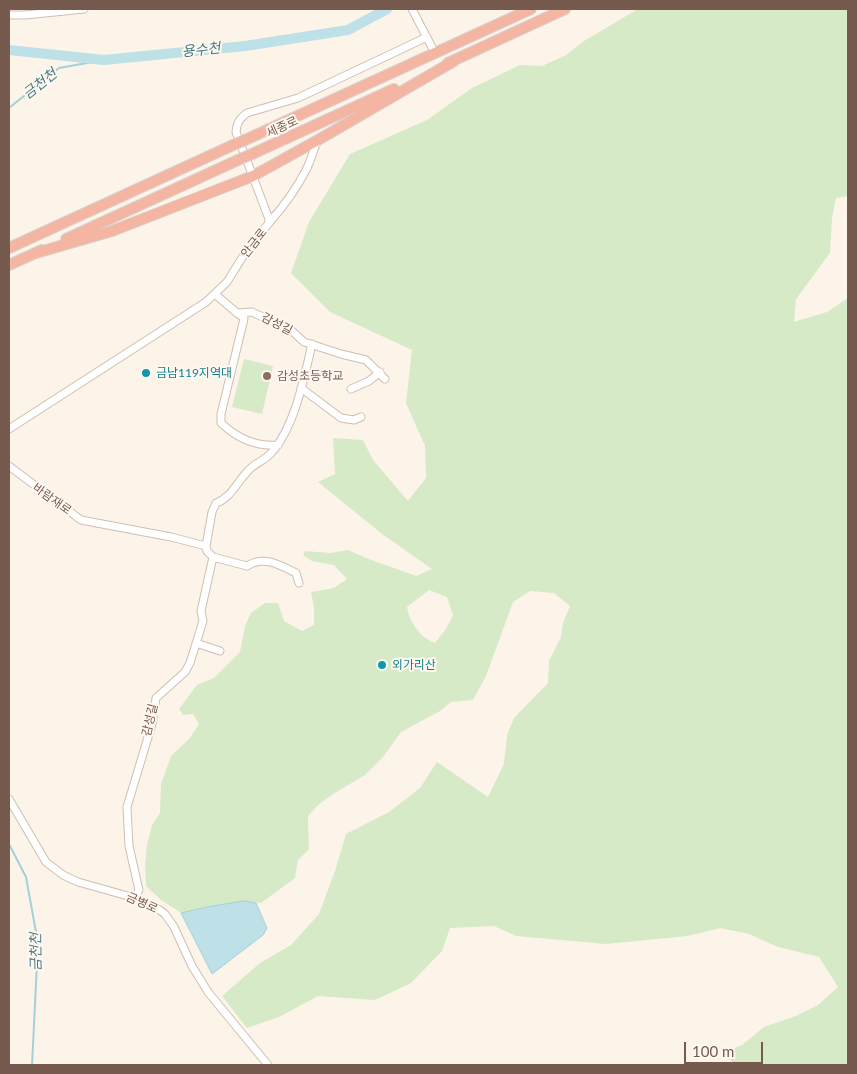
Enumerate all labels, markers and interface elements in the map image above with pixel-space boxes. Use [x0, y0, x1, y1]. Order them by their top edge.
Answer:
water label: 용수천 [181, 40, 221, 60]
water label: 금천천 [20, 65, 60, 103]
street label: 세종로 [264, 113, 300, 141]
street label: 안금로 [238, 226, 270, 260]
street label: 감성길 [259, 310, 295, 338]
place label: 금남119지역대 [156, 366, 232, 380]
marker: 금남119지역대 [140, 367, 152, 379]
place label: 감성초등학교 [277, 369, 343, 383]
marker: 감성초등학교 [261, 370, 273, 382]
street label: 바람재로 [30, 480, 74, 518]
place label: 외가리산 [392, 658, 436, 672]
marker: 외가리산 [376, 659, 388, 671]
street label: 감성길 [139, 702, 161, 738]
street label: 금병로 [124, 890, 160, 916]
water label: 금천천 [27, 933, 45, 971]
scale bar [687, 1032, 766, 1064]
text: 100 m [692, 1042, 734, 1060]

